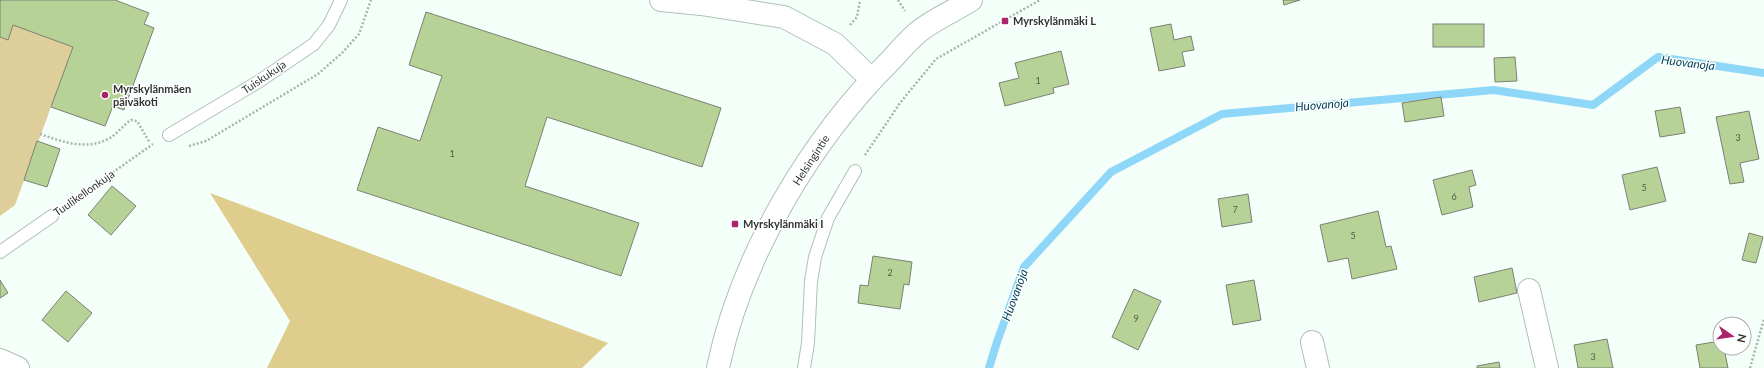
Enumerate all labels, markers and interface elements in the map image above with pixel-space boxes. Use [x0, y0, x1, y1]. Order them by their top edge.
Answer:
place label: Myrskylänmäki L [1013, 14, 1096, 27]
marker: Myrskylänmäki L [1000, 16, 1010, 26]
water label: Huovanoja [1660, 52, 1716, 73]
street label: Tuiskukuja [239, 57, 288, 96]
house number: 1 [1035, 75, 1041, 86]
place label: Myrskylänmäen päiväkoti [113, 82, 191, 108]
marker: Myrskylänmäen päiväkoti [100, 90, 110, 100]
water label: Huovanoja [1294, 95, 1349, 114]
street label: Helsingintie [790, 132, 832, 187]
house number: 3 [1735, 132, 1741, 143]
house number: 1 [449, 148, 455, 159]
street label: Tuulikellonkuja [51, 167, 117, 218]
house number: 5 [1641, 182, 1647, 193]
house number: 6 [1451, 191, 1457, 202]
house number: 7 [1232, 204, 1238, 215]
place label: Myrskylänmäki I [743, 217, 824, 230]
marker: Myrskylänmäki I [730, 219, 740, 229]
house number: 5 [1350, 230, 1356, 241]
house number: 2 [887, 267, 893, 278]
water label: Huovanoja [998, 267, 1031, 323]
house number: 9 [1133, 313, 1139, 324]
north arrow [1712, 316, 1752, 356]
text: N [1735, 333, 1750, 344]
house number: 3 [1590, 351, 1596, 362]

